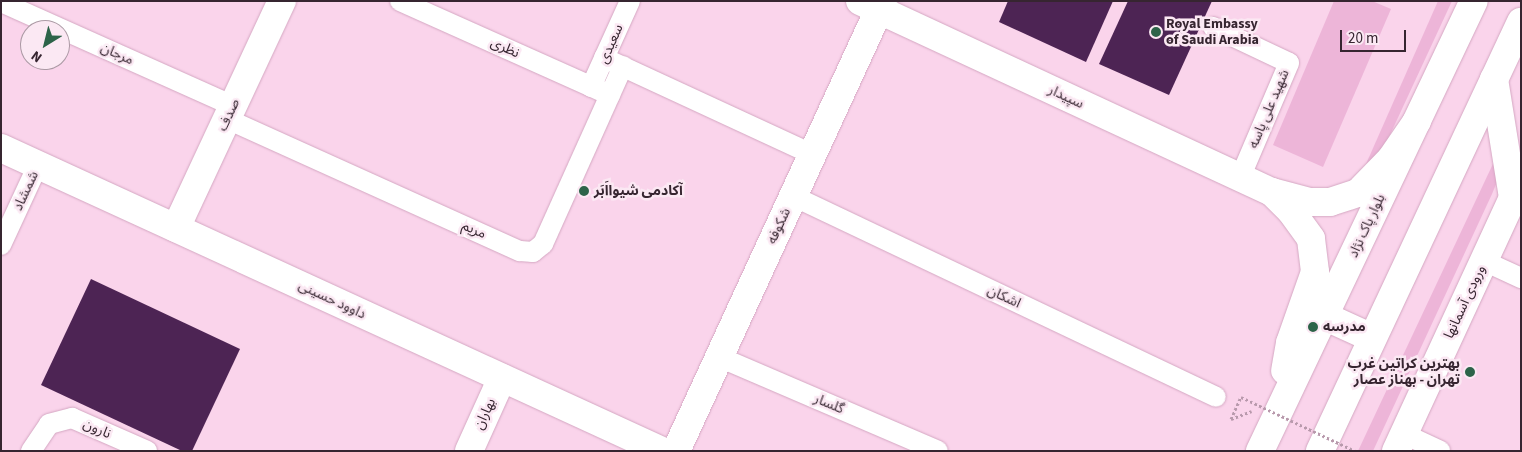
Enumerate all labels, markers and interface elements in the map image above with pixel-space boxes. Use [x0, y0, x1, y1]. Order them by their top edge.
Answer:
place label: Royal Embassy of Saudi Arabia [1166, 16, 1259, 48]
north arrow [20, 20, 70, 70]
scale bar [1342, 20, 1408, 52]
street label: سعیدی [595, 22, 627, 66]
marker: Royal Embassy of Saudi Arabia [1150, 26, 1162, 38]
text: 20 m [1348, 28, 1378, 49]
street label: نظری [488, 34, 522, 62]
street label: مرجان [98, 39, 136, 69]
text: N [27, 45, 46, 67]
street label: شهید علی پاسه [1245, 67, 1293, 151]
street label: سپیدار [1046, 81, 1086, 113]
street label: صدف [214, 96, 244, 134]
street label: شمشاد [10, 169, 42, 213]
place label: آکادمی شیوااَبَر [594, 183, 683, 199]
marker: آکادمی شیوااَبَر [578, 185, 590, 197]
street label: بلوار پاک نژاد [1345, 192, 1389, 260]
street label: شکوفه [763, 205, 795, 247]
street label: مریم [459, 217, 489, 243]
street label: ورودی آسمانها [1441, 263, 1489, 341]
street label: داوود حسینی [296, 277, 368, 323]
street label: اشکان [985, 282, 1023, 312]
place label: مدرسه [1323, 319, 1366, 335]
marker: مدرسه [1307, 321, 1319, 333]
place label: بهترین کراتین غرب تهران - بهناز عصار [1347, 356, 1460, 388]
marker: بهترین کراتین غرب تهران - بهناز عصار [1464, 366, 1476, 378]
street label: گلسار [811, 390, 847, 418]
street label: بهاران [470, 396, 500, 432]
street label: نارون [80, 415, 114, 443]

